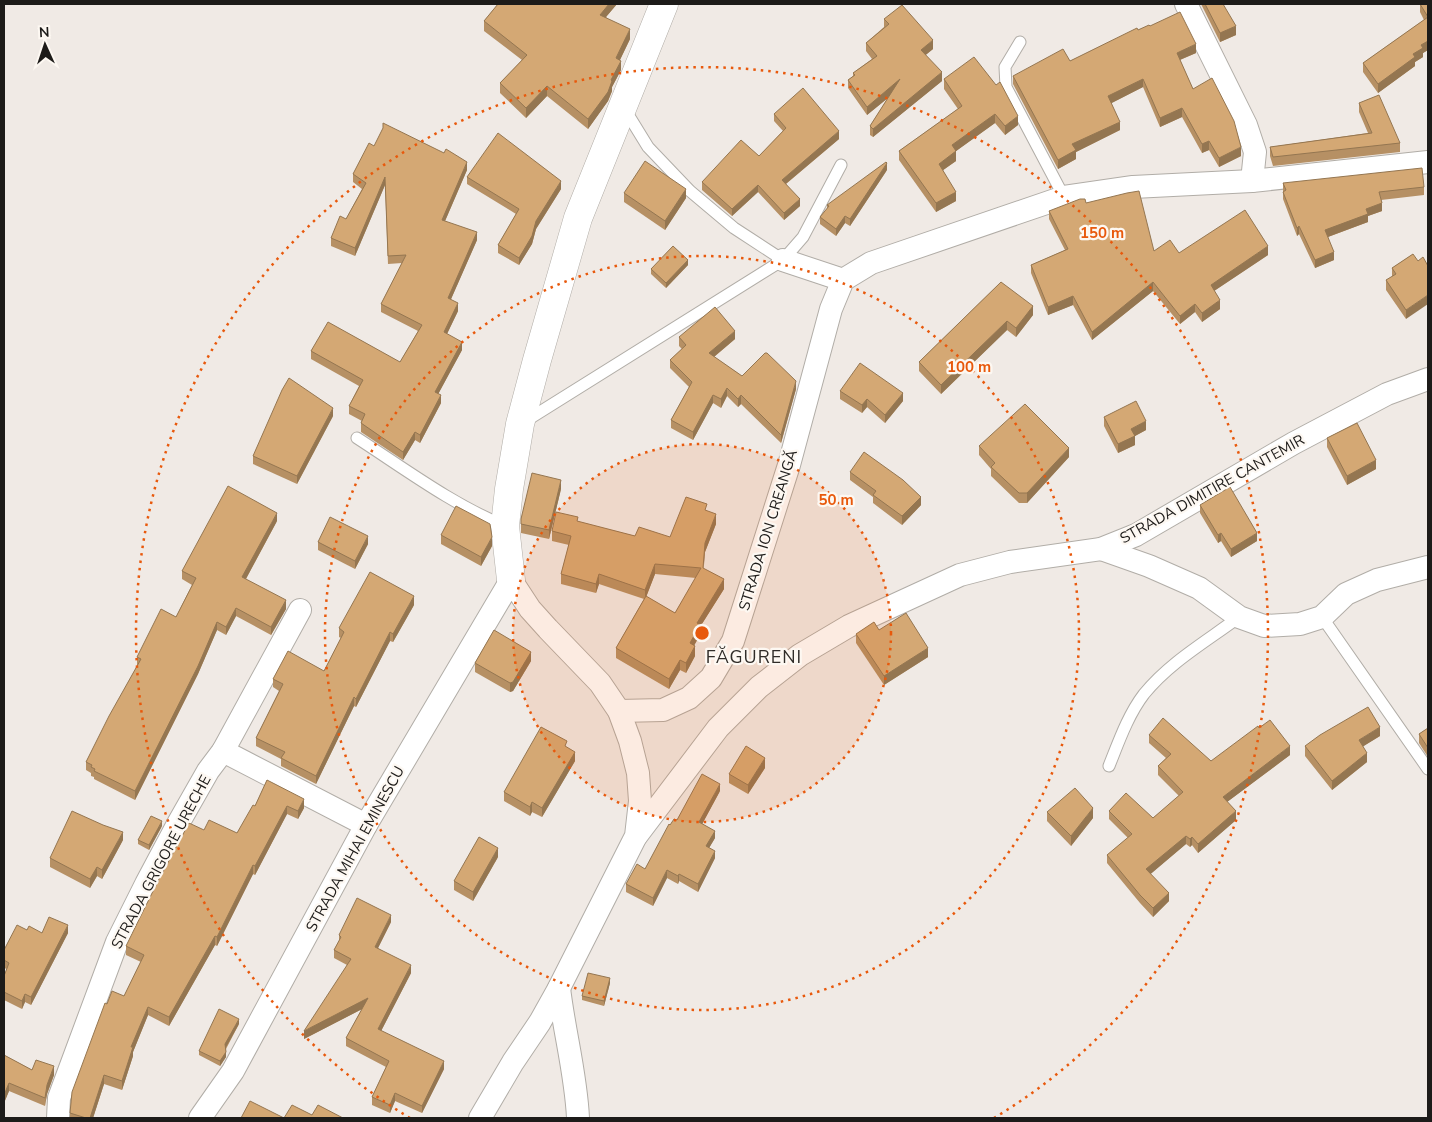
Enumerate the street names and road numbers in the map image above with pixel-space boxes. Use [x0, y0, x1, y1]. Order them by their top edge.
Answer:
street label: STRADA DIMITIRE CANTEMIR [1116, 430, 1308, 548]
street label: STRADA ION CREANGĂ [734, 447, 802, 613]
street label: STRADA MIHAI EMINESCU [301, 763, 409, 935]
street label: STRADA GRIGORE URECHE [107, 772, 215, 952]

